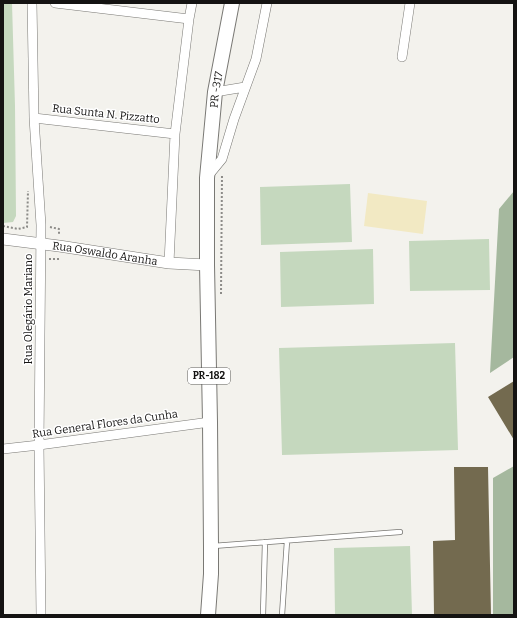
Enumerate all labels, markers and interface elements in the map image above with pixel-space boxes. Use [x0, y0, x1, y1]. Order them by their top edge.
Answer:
street label: PR -317 [207, 70, 225, 108]
street label: Rua Sunta N. Pizzatto [52, 102, 160, 126]
street label: Rua Oswaldo Aranha [52, 239, 158, 268]
street label: Rua Olegário Mariano [22, 254, 35, 364]
road number: PR-182 [188, 368, 230, 384]
street label: Rua General Flores da Cunha [31, 407, 179, 441]

